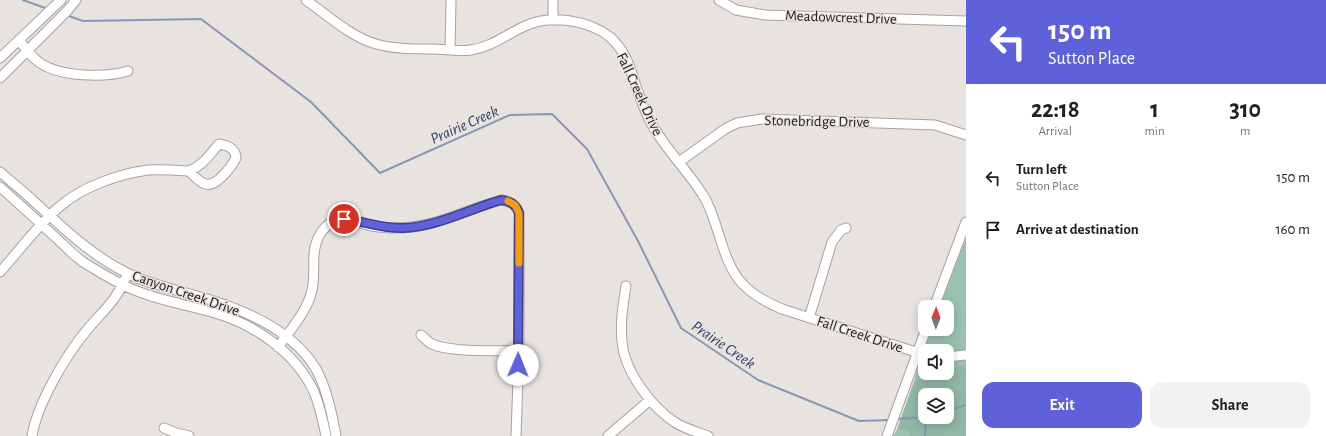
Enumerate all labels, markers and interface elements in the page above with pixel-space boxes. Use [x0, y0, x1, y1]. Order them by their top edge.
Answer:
street label: Meadowcrest Drive [785, 8, 897, 27]
icon: left [982, 16, 1034, 68]
text: 150 m [1048, 17, 1112, 45]
street label: Fall Creek Drive [614, 50, 665, 138]
text: Sutton Place [1048, 50, 1135, 68]
text: 22:18 [1031, 98, 1079, 122]
text: 1 [1150, 98, 1159, 122]
text: 310 [1230, 98, 1261, 122]
water label: Prairie Creek [428, 103, 501, 147]
street label: Stonebridge Drive [764, 113, 870, 130]
text: Arrival [1038, 125, 1072, 138]
text: min [1144, 125, 1165, 138]
text: m [1240, 125, 1251, 138]
text: Turn left [1016, 162, 1067, 177]
icon: left [982, 167, 1004, 189]
text: 150 m [1276, 170, 1310, 185]
text: Sutton Place [1016, 180, 1079, 193]
pin [327, 202, 361, 236]
icon: arrive [333, 208, 355, 230]
icon: arrive [982, 219, 1004, 241]
text: Arrive at destination [1016, 222, 1139, 237]
text: 160 m [1275, 222, 1310, 237]
street label: Canyon Creek Drive [130, 268, 241, 319]
north arrow [918, 300, 954, 336]
map controls [918, 300, 954, 424]
street label: Fall Creek Drive [815, 314, 905, 355]
water label: Prairie Creek [689, 318, 758, 372]
position arrow [497, 344, 539, 386]
button: sound [918, 344, 954, 380]
button: Exit [982, 382, 1142, 428]
button: Share [1150, 382, 1310, 428]
button: layers [918, 388, 954, 424]

